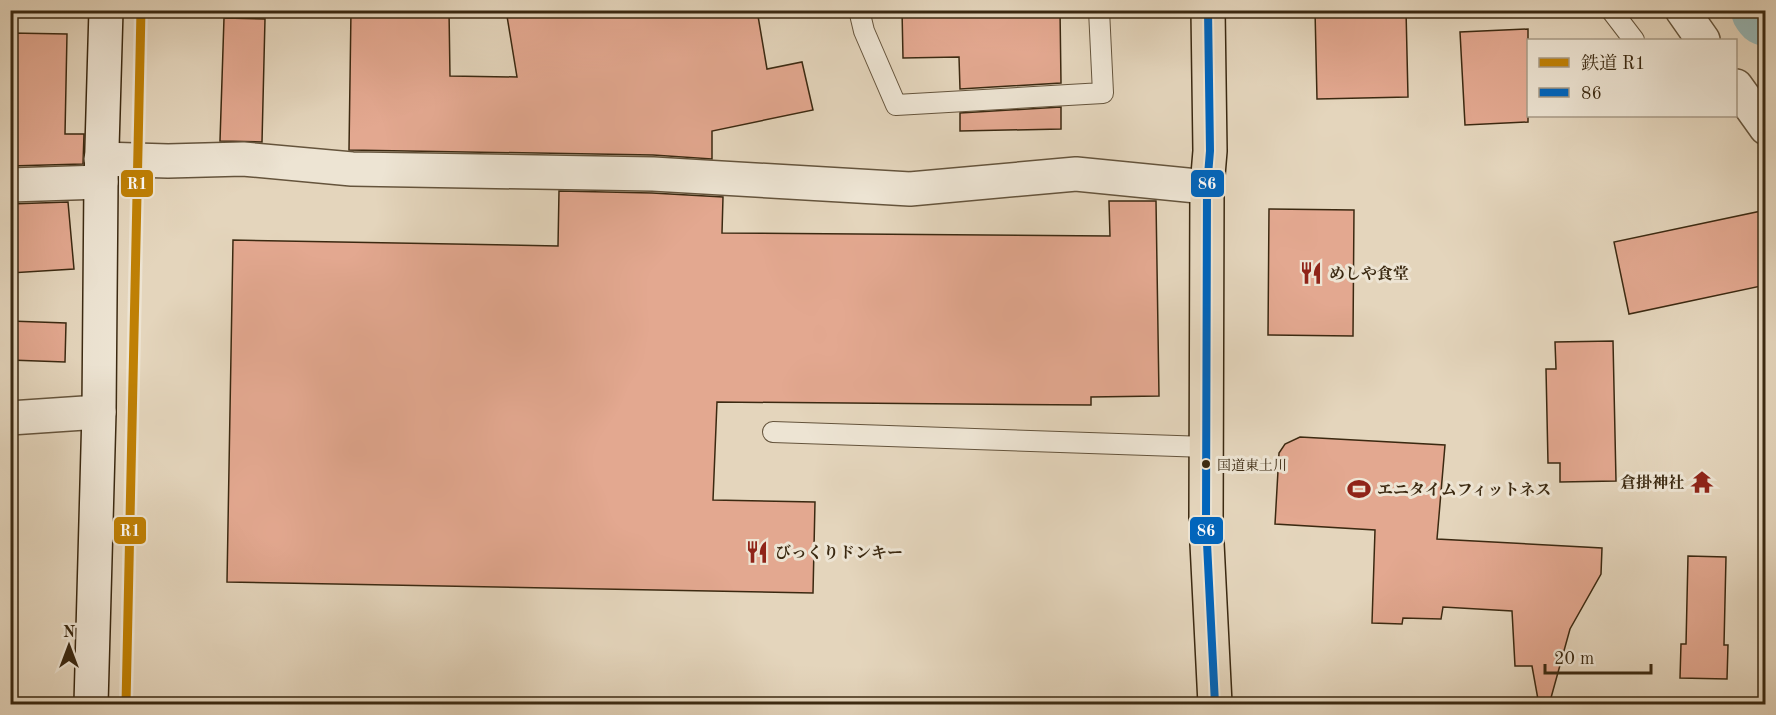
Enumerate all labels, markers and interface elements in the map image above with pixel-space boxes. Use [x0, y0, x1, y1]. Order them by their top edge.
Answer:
legend [1527, 39, 1737, 117]
text: 鉄道 R1 [1581, 53, 1645, 73]
text: 86 [1581, 85, 1602, 103]
line badge: R1 [120, 169, 154, 198]
line badge: 86 [1190, 169, 1225, 198]
text: R1 [127, 177, 147, 193]
text: 86 [1198, 177, 1216, 193]
restaurant icon: めしや食堂 [1298, 260, 1324, 286]
place label: めしや食堂 [1329, 265, 1409, 283]
marker: 国道東土川 [1200, 458, 1212, 470]
place label: 国道東土川 [1217, 458, 1287, 473]
temple icon: 倉掛神社 [1689, 469, 1715, 495]
place label: 倉掛神社 [1620, 474, 1684, 492]
sports icon: エニタイムフィットネス [1346, 476, 1372, 502]
place label: エニタイムフィットネス [1377, 481, 1551, 499]
line badge: R1 [113, 516, 147, 545]
line badge: 86 [1189, 516, 1224, 545]
text: R1 [120, 524, 140, 540]
text: 86 [1197, 524, 1215, 540]
restaurant icon: びっくりドンキー [744, 539, 770, 565]
place label: びっくりドンキー [775, 544, 903, 562]
north arrow [39, 616, 99, 676]
text: N [63, 625, 76, 641]
scale bar [1545, 637, 1652, 675]
text: 20 m [1554, 650, 1594, 668]

